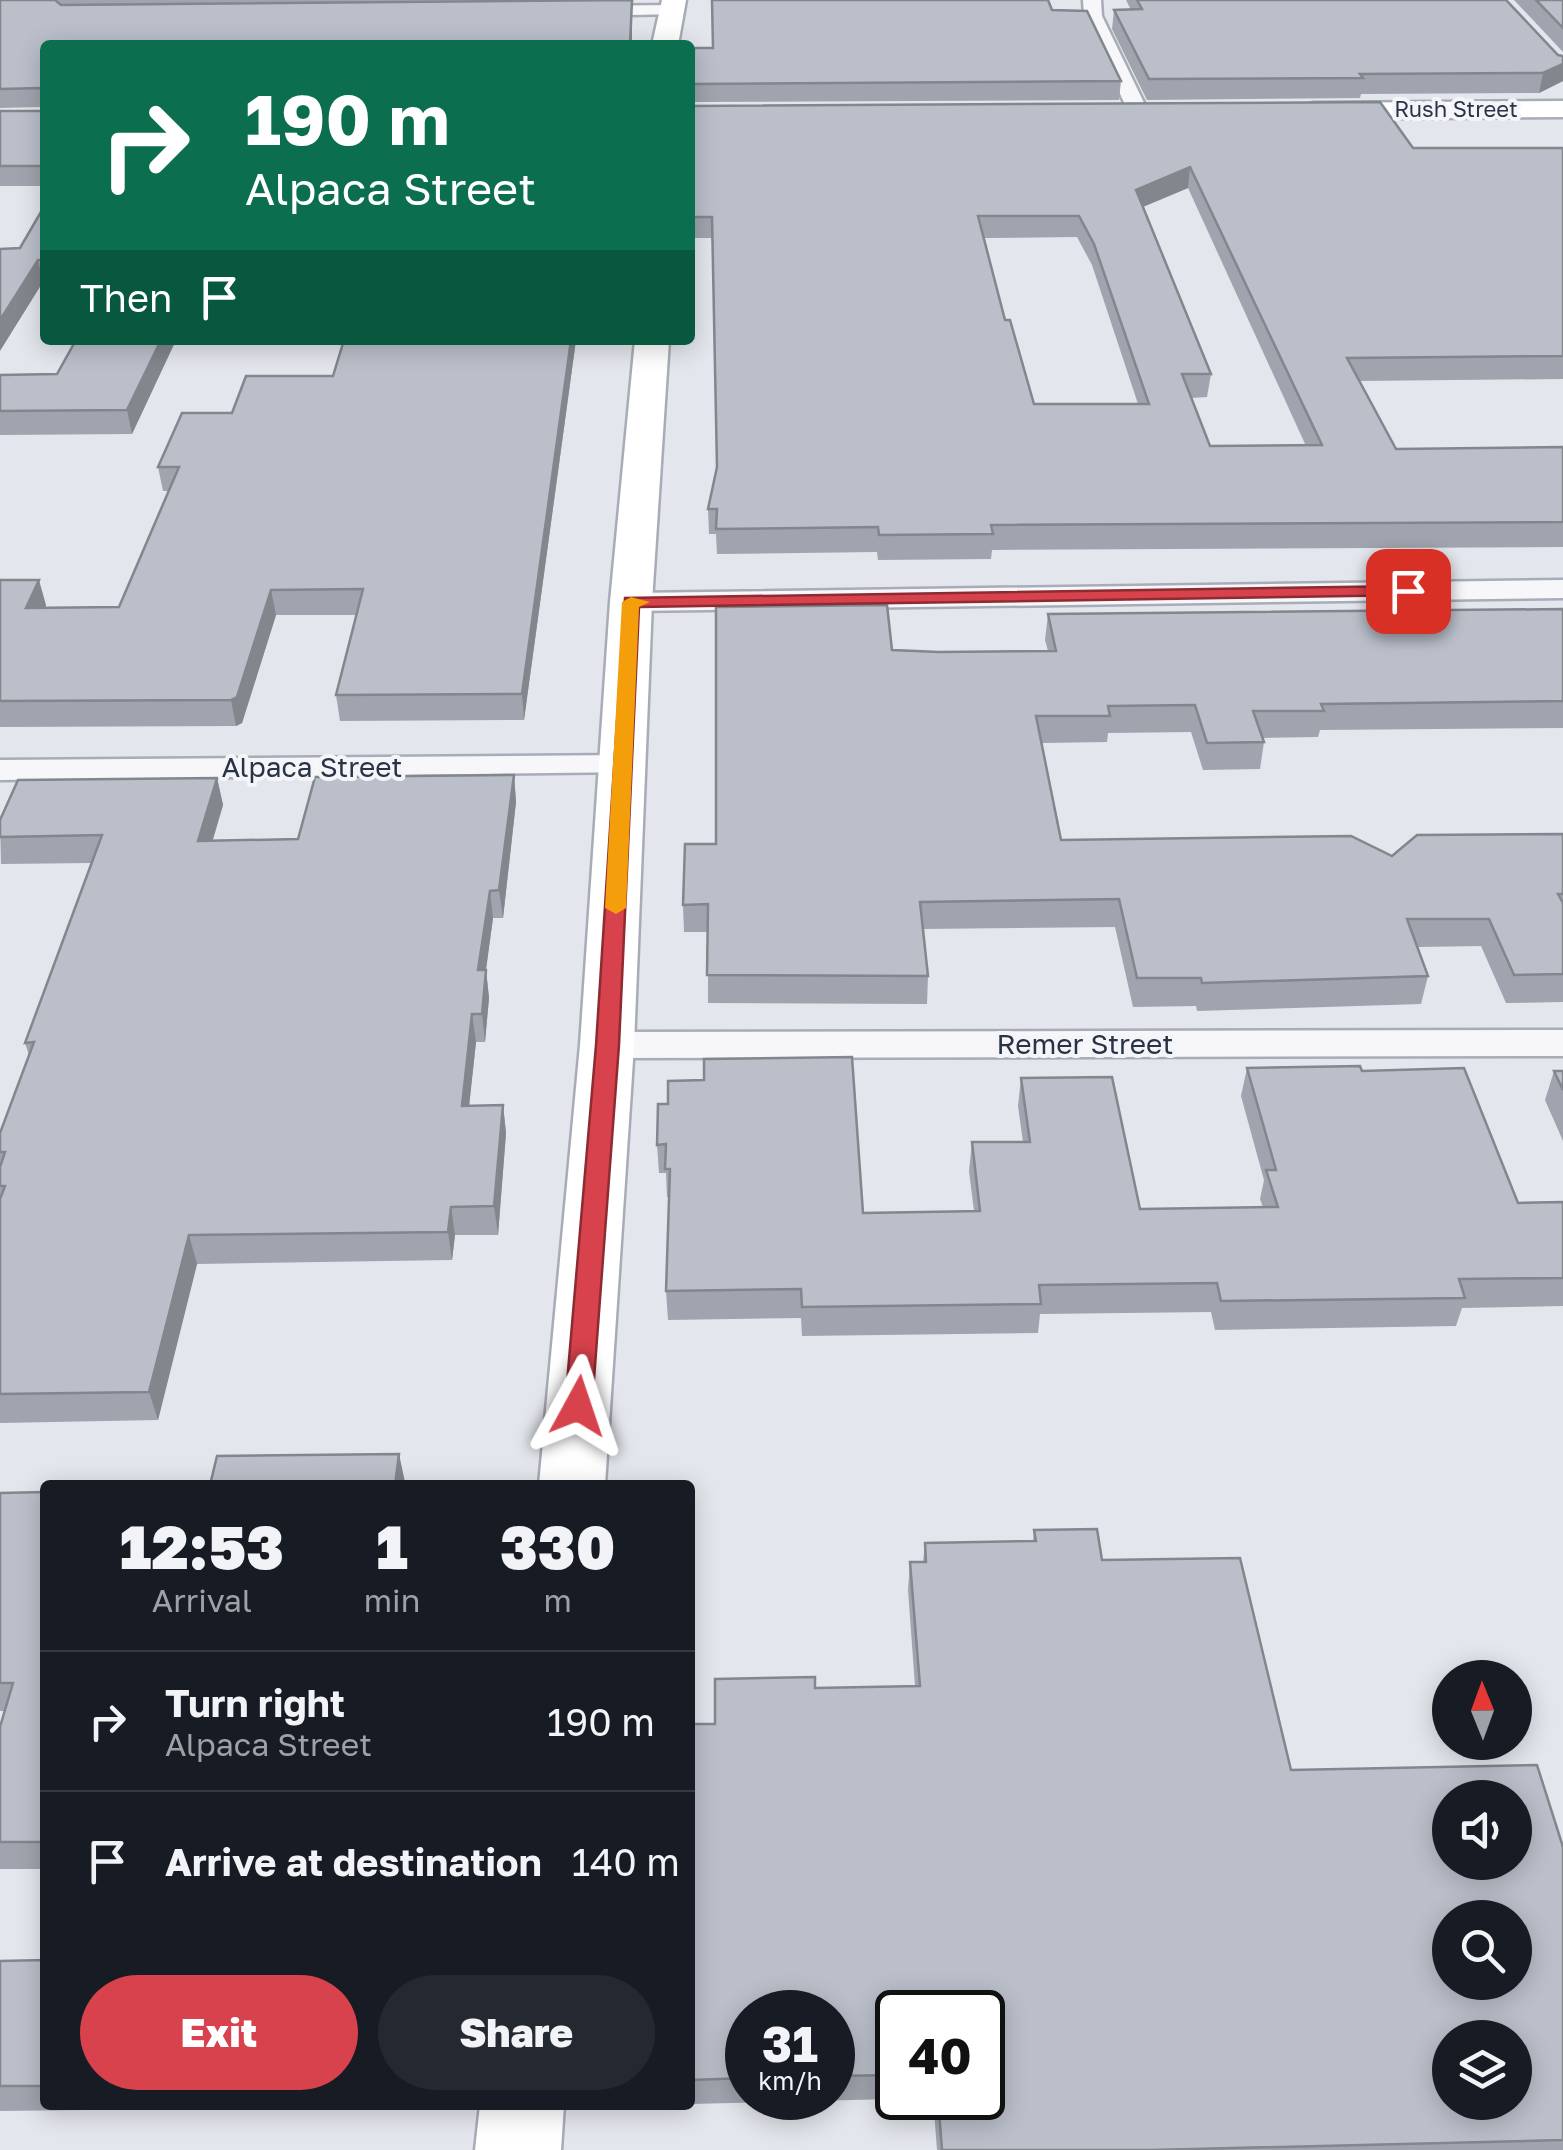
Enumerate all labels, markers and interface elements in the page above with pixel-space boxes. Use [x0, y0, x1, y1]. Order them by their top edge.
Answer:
text: 190 m [245, 76, 450, 160]
icon: right [80, 80, 210, 210]
street label: Rush Street [1394, 95, 1518, 122]
text: Alpaca Street [245, 161, 536, 215]
icon: arrive [192, 270, 247, 325]
text: Then [80, 275, 172, 320]
pin [1366, 549, 1451, 634]
icon: arrive [1381, 564, 1436, 619]
street label: Alpaca Street [221, 750, 403, 783]
street label: Remer Street [997, 1027, 1173, 1060]
position arrow [526, 1354, 630, 1458]
text: 12:53 [120, 1510, 284, 1582]
text: 1 [376, 1510, 408, 1582]
text: 330 [500, 1510, 615, 1582]
text: Arrival [152, 1581, 252, 1619]
text: min [364, 1581, 420, 1619]
text: m [544, 1581, 572, 1619]
north arrow [1432, 1660, 1532, 1760]
map controls [1432, 1660, 1532, 2120]
text: Turn right [165, 1680, 345, 1725]
icon: right [80, 1694, 135, 1749]
text: 190 m [547, 1699, 655, 1744]
text: Alpaca Street [165, 1725, 372, 1763]
button: sound [1432, 1780, 1532, 1880]
icon: arrive [80, 1834, 135, 1889]
text: Arrive at destination [165, 1839, 542, 1884]
text: 140 m [572, 1839, 680, 1884]
button: search [1432, 1900, 1532, 2000]
button: Exit [80, 1975, 358, 2090]
button: Share [378, 1975, 655, 2090]
speed limit sign: 40 [875, 1990, 1005, 2120]
text: 31 [762, 2013, 818, 2073]
button: layers [1432, 2020, 1532, 2120]
text: km/h [758, 2065, 822, 2096]

